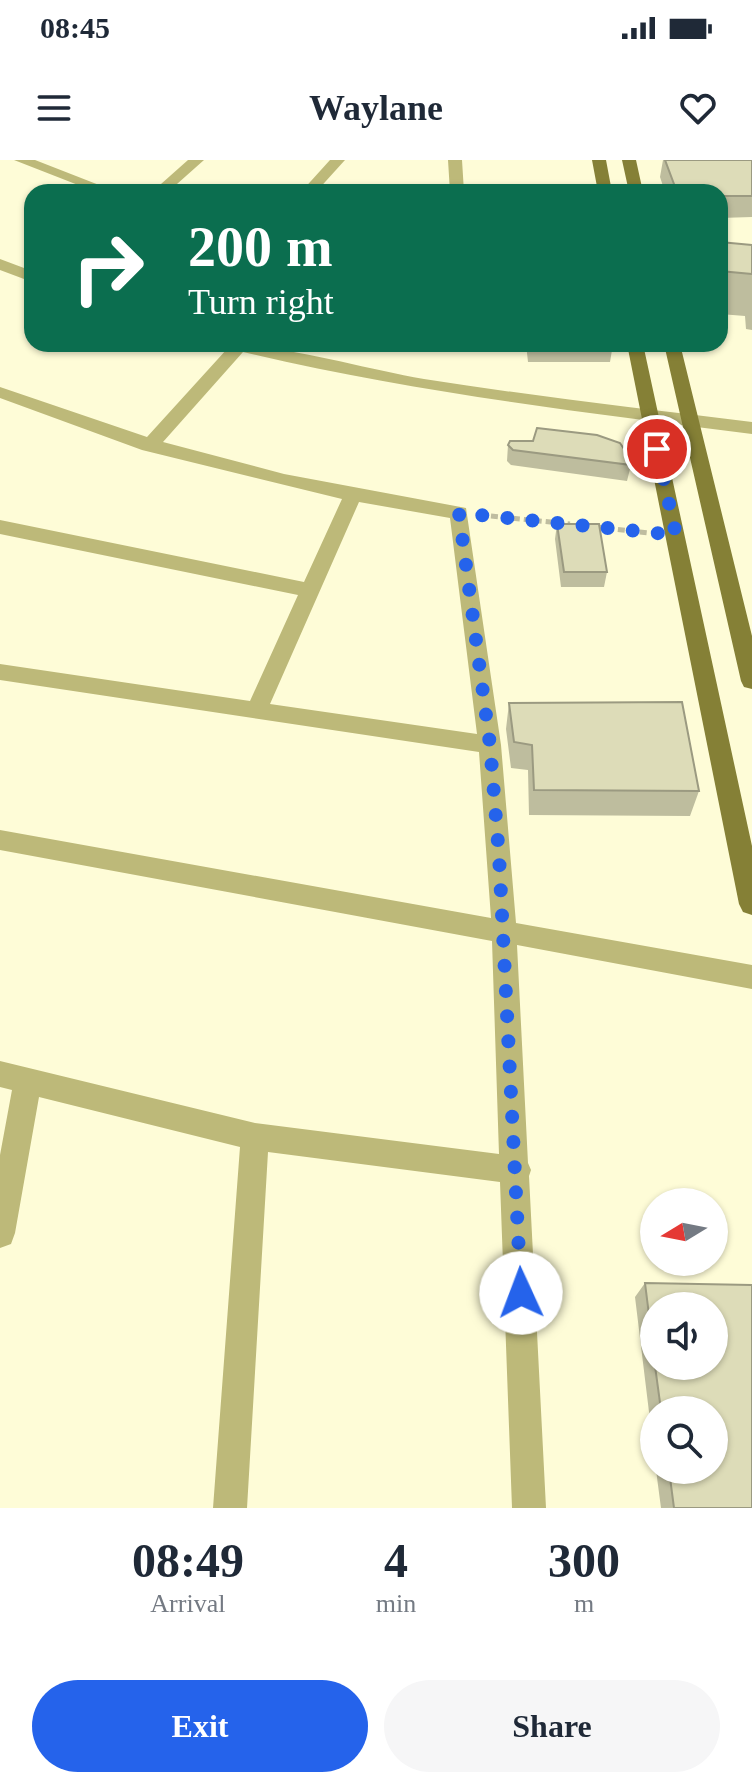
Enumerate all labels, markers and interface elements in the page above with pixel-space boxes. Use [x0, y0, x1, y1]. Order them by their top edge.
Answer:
text: 08:45 [40, 11, 110, 44]
icon: menu [32, 86, 76, 130]
icon: heart [676, 86, 720, 130]
text: Waylane [309, 88, 443, 128]
icon: right [56, 216, 160, 320]
text: 200 m [188, 216, 333, 278]
text: Turn right [188, 282, 334, 322]
pin [623, 415, 691, 483]
icon: arrive [635, 427, 679, 471]
north arrow [640, 1188, 728, 1276]
map controls [640, 1188, 728, 1484]
position arrow [479, 1251, 563, 1335]
button: sound [640, 1292, 728, 1380]
button: search [640, 1396, 728, 1484]
text: 08:49 [132, 1534, 244, 1587]
text: 4 [384, 1534, 408, 1587]
text: 300 [548, 1534, 620, 1587]
text: Arrival [150, 1589, 225, 1618]
text: min [376, 1589, 416, 1618]
text: m [574, 1589, 594, 1618]
button: Exit [32, 1680, 368, 1772]
button: Share [384, 1680, 720, 1772]

